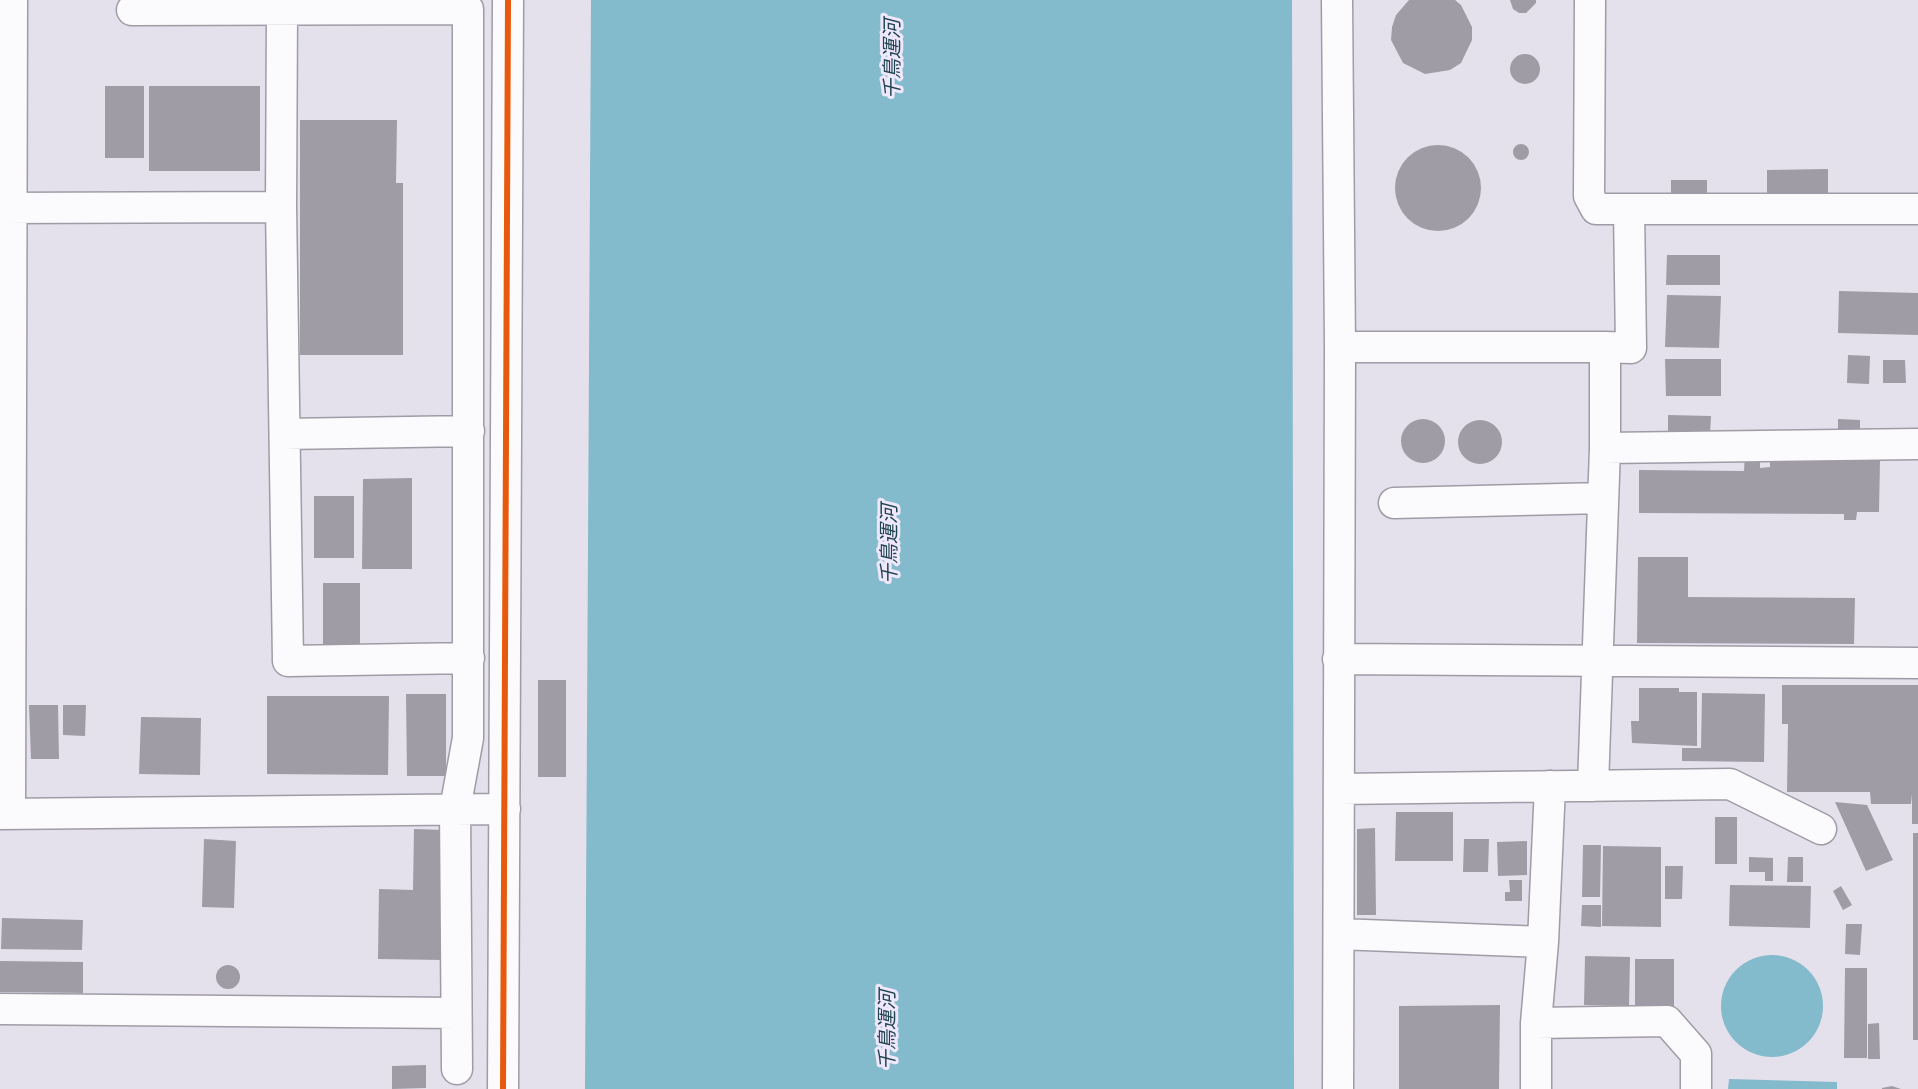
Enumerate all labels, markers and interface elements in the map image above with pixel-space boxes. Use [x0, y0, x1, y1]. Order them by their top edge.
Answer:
water label: 千鳥運河 [881, 19, 905, 99]
water label: 千鳥運河 [878, 504, 902, 584]
water label: 千鳥運河 [876, 990, 900, 1070]

